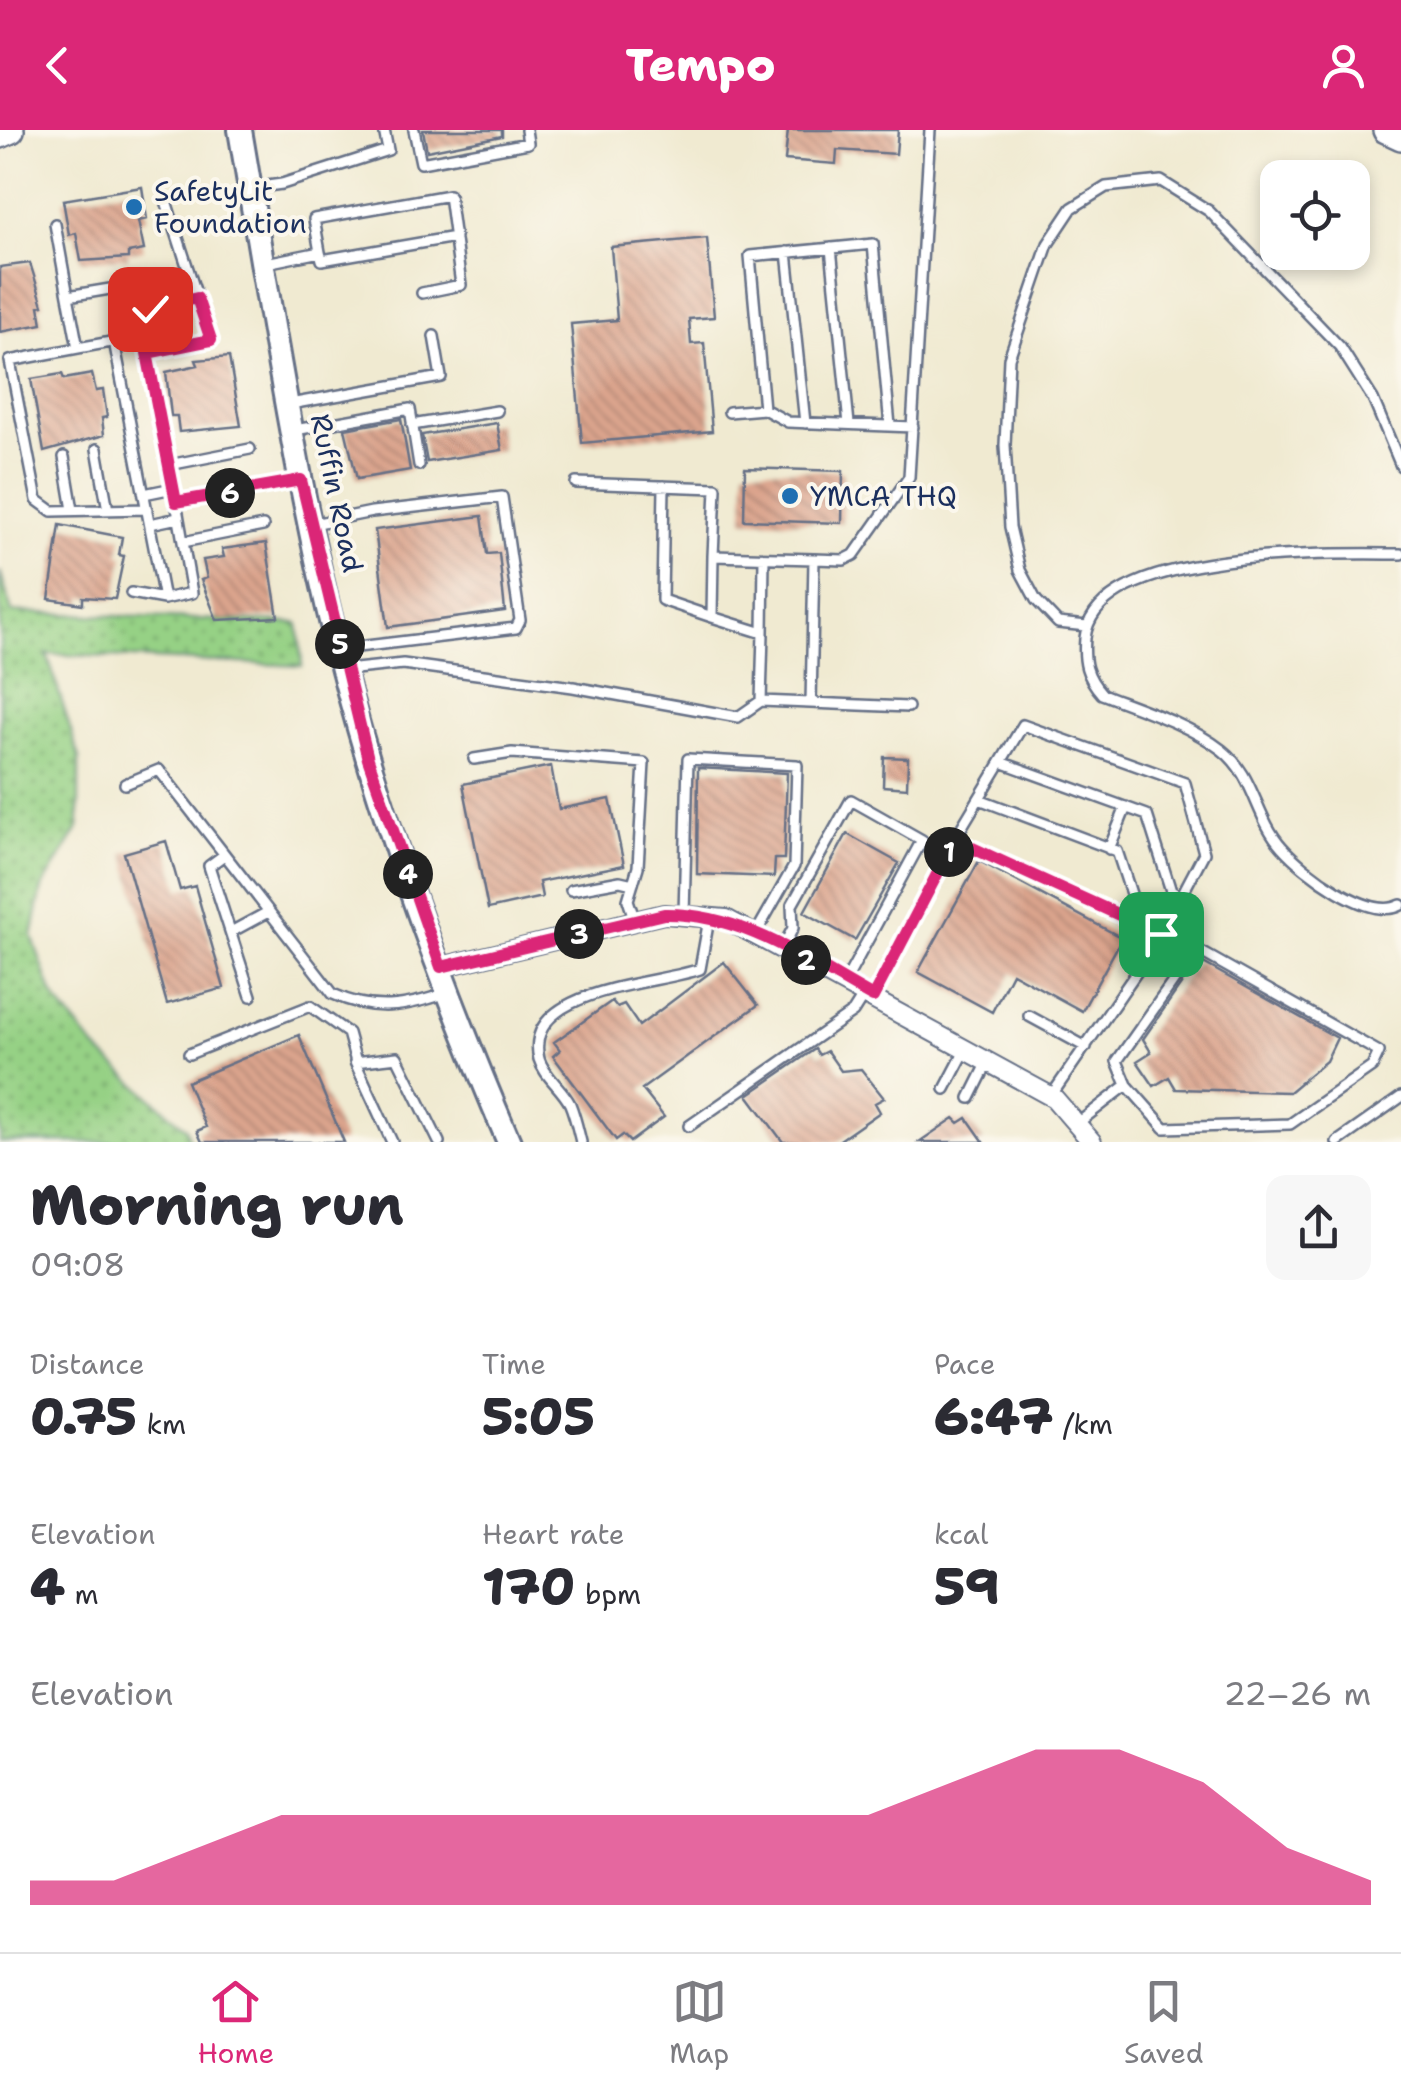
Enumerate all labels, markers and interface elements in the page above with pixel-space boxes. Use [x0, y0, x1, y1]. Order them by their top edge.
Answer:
text: Tempo [625, 35, 776, 95]
icon: back [30, 38, 85, 93]
icon: person [1316, 38, 1371, 93]
map controls [1260, 160, 1370, 270]
button: locate [1260, 160, 1370, 270]
place label: SafetyLit Foundation [154, 172, 307, 242]
marker: SafetyLit Foundation [123, 196, 145, 218]
pin [108, 267, 193, 352]
icon: check [123, 282, 178, 337]
street label: Ruffin Road [302, 410, 372, 576]
pin: 6 [205, 468, 255, 518]
text: 6 [220, 474, 240, 512]
place label: YMCA THQ [810, 477, 957, 515]
marker: YMCA THQ [779, 485, 801, 507]
pin: 5 [315, 619, 365, 669]
text: 5 [331, 625, 349, 663]
pin: 1 [924, 827, 974, 877]
text: 1 [943, 833, 955, 871]
pin: 4 [383, 849, 433, 899]
text: 4 [398, 855, 418, 893]
pin [1119, 892, 1204, 977]
icon: arrive [1134, 907, 1189, 962]
pin: 3 [554, 909, 604, 959]
text: 3 [569, 915, 589, 953]
pin: 2 [781, 935, 831, 985]
text: 2 [796, 941, 816, 979]
text: Morning run [30, 1168, 404, 1242]
button: share [1266, 1175, 1371, 1280]
text: 09:08 [30, 1243, 125, 1286]
text: Distance [30, 1345, 145, 1383]
text: Time [482, 1345, 546, 1383]
text: Pace [934, 1345, 996, 1383]
text: 0.75 [30, 1383, 137, 1450]
text: 5:05 [482, 1383, 595, 1450]
text: 6:47 [934, 1383, 1053, 1450]
text: km [137, 1405, 186, 1443]
text: /km [1053, 1405, 1113, 1443]
text: Elevation [30, 1515, 155, 1553]
text: Heart rate [482, 1515, 625, 1553]
text: kcal [934, 1515, 988, 1553]
text: 4 [30, 1553, 65, 1620]
text: 170 [482, 1553, 575, 1620]
text: 59 [934, 1553, 1000, 1620]
text: m [65, 1575, 99, 1613]
text: bpm [575, 1575, 641, 1613]
text: Elevation [30, 1672, 173, 1715]
text: 22–26 m [1224, 1672, 1371, 1715]
tab: Home [197, 1974, 274, 2072]
tab: Map [669, 1974, 729, 2072]
tab: Saved [1124, 1974, 1204, 2072]

